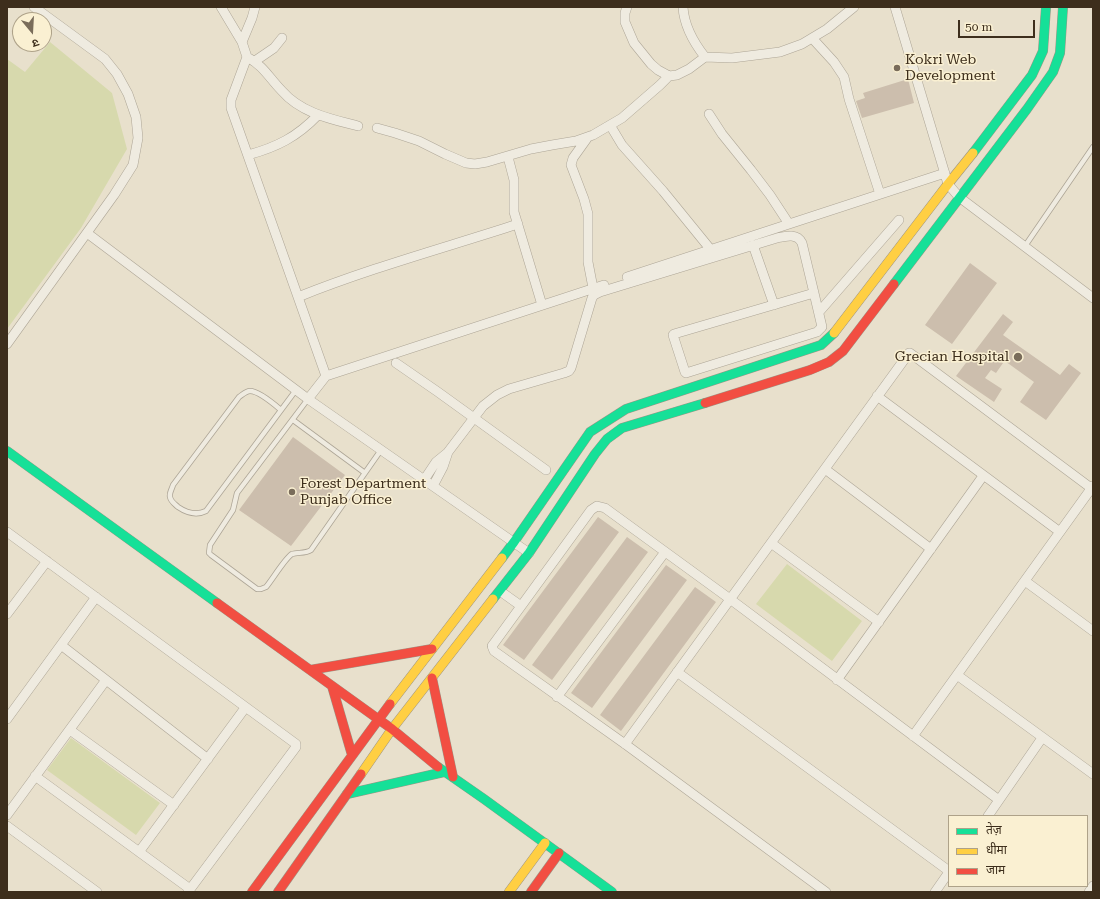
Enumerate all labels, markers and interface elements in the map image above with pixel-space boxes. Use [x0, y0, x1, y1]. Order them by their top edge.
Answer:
north arrow [12, 12, 52, 52]
scale bar [960, 12, 1037, 38]
text: 50 m [965, 20, 992, 34]
text: उ [30, 36, 41, 50]
place label: Kokri Web Development [905, 52, 996, 84]
marker: Kokri Web Development [892, 63, 902, 73]
place label: Grecian Hospital [895, 349, 1009, 365]
marker: Grecian Hospital [1012, 351, 1024, 363]
place label: Forest Department Punjab Office [300, 476, 426, 508]
marker: Forest Department Punjab Office [287, 487, 297, 497]
legend [948, 815, 1088, 887]
text: तेज़ [986, 823, 1002, 837]
text: धीमा [986, 843, 1007, 857]
text: जाम [986, 863, 1005, 877]

